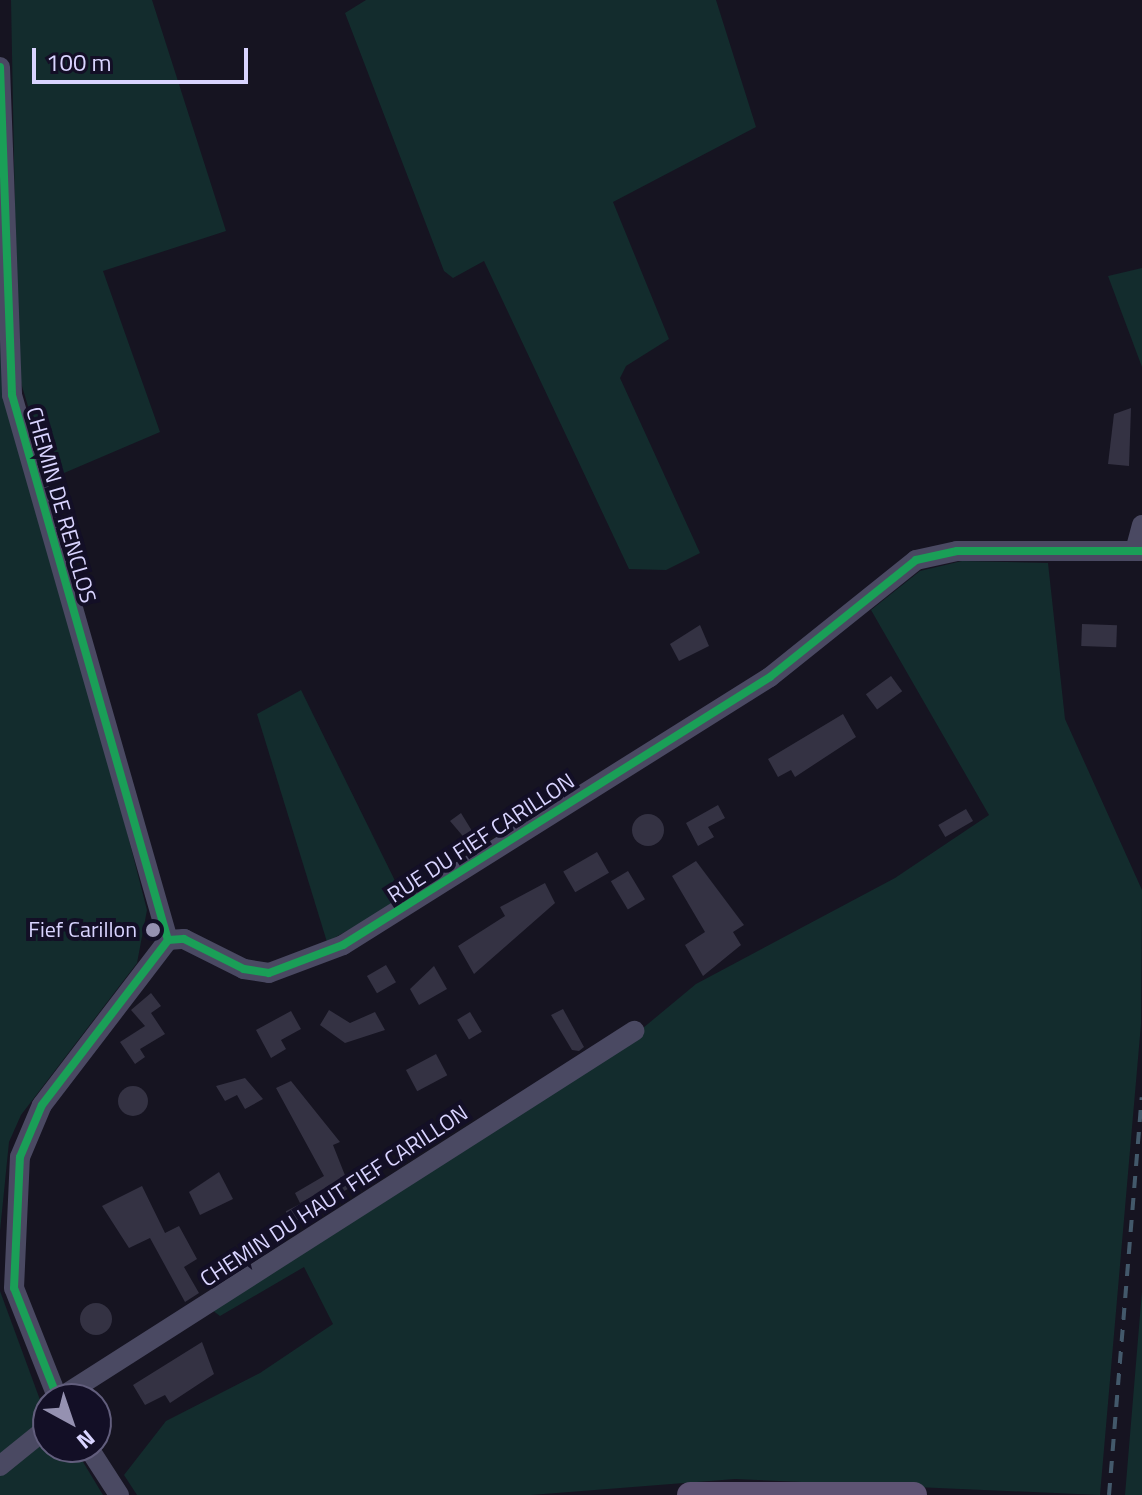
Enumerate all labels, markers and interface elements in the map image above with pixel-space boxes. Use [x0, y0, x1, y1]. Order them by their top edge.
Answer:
scale bar [36, 32, 252, 82]
text: 100 m [46, 44, 112, 80]
street label: CHEMIN DE RENCLOS [20, 404, 102, 606]
street label: RUE DU FIEF CARILLON [383, 768, 579, 908]
place label: Fief Carillon [28, 917, 137, 943]
marker: Fief Carillon [144, 921, 162, 939]
street label: CHEMIN DU HAUT FIEF CARILLON [195, 1099, 473, 1293]
north arrow [32, 1383, 112, 1463]
text: N [69, 1422, 103, 1458]

